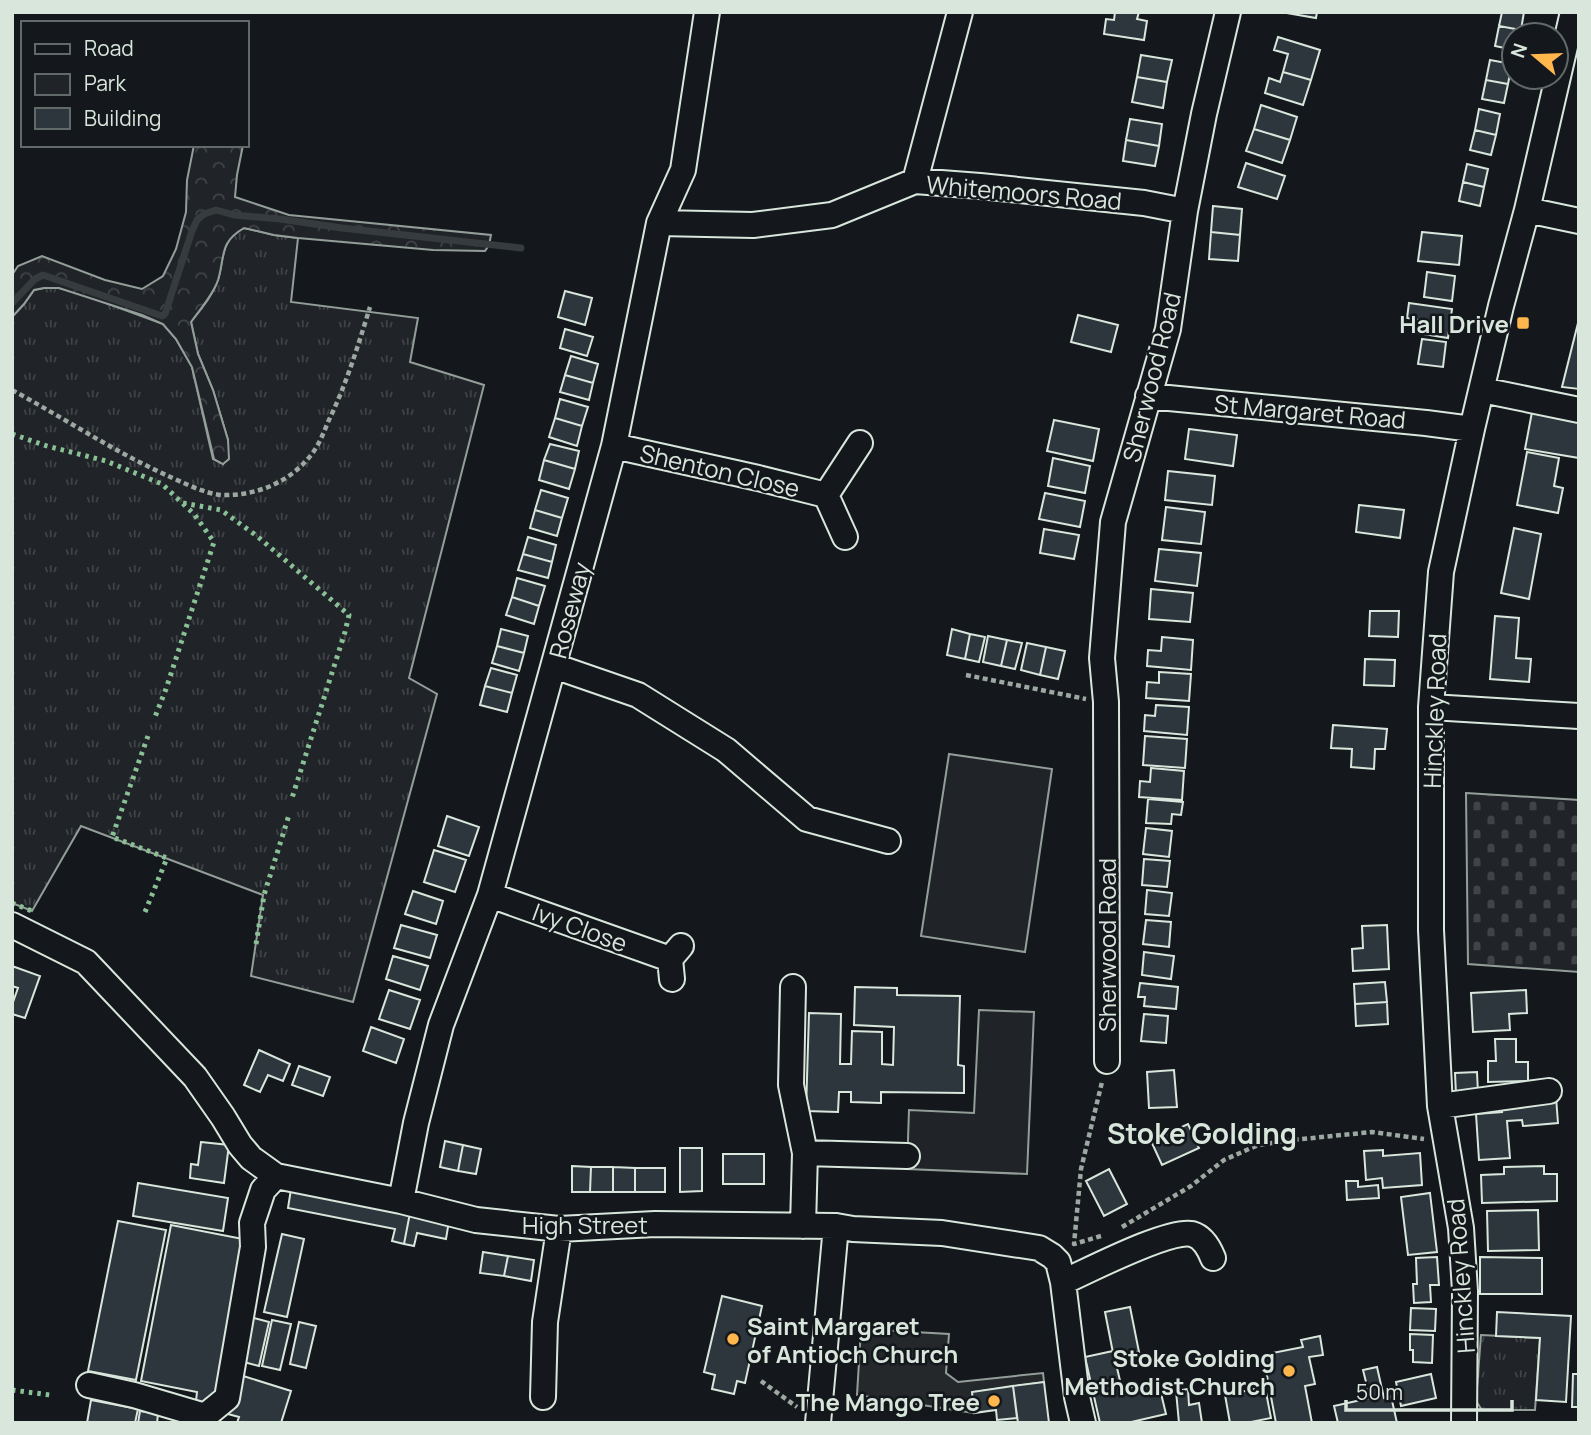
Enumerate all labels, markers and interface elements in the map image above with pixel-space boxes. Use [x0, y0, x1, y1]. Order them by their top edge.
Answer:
legend [21, 21, 248, 147]
north arrow [1500, 21, 1570, 91]
text: Road [84, 34, 134, 62]
text: N [1504, 40, 1533, 61]
text: Park [84, 69, 126, 97]
text: Building [84, 104, 161, 132]
street label: Whitemoors Road [925, 167, 1123, 217]
street label: Sherwood Road [1114, 289, 1188, 465]
place label: Hall Drive [1399, 307, 1509, 340]
marker: Hall Drive [1515, 315, 1531, 331]
street label: St Margaret Road [1213, 386, 1407, 436]
street label: Shenton Close [637, 436, 803, 504]
street label: Roseway [540, 558, 598, 662]
street label: Hinckley Road [1415, 633, 1453, 789]
street label: Sherwood Road [1090, 858, 1123, 1032]
street label: Ivy Close [528, 895, 632, 959]
district label: Stoke Golding [1107, 1114, 1297, 1152]
street label: Hinckley Road [1438, 1197, 1482, 1355]
street label: High Street [522, 1208, 648, 1241]
place label: Saint Margaret of Antioch Church [747, 1309, 958, 1370]
marker: Saint Margaret of Antioch Church [725, 1331, 741, 1347]
place label: Stoke Golding Methodist Church [1064, 1341, 1275, 1402]
marker: Stoke Golding Methodist Church [1281, 1363, 1297, 1379]
scale bar [1346, 1368, 1512, 1412]
text: 50 m [1356, 1378, 1403, 1406]
place label: The Mango Tree [796, 1385, 980, 1418]
marker: The Mango Tree [986, 1393, 1002, 1409]

